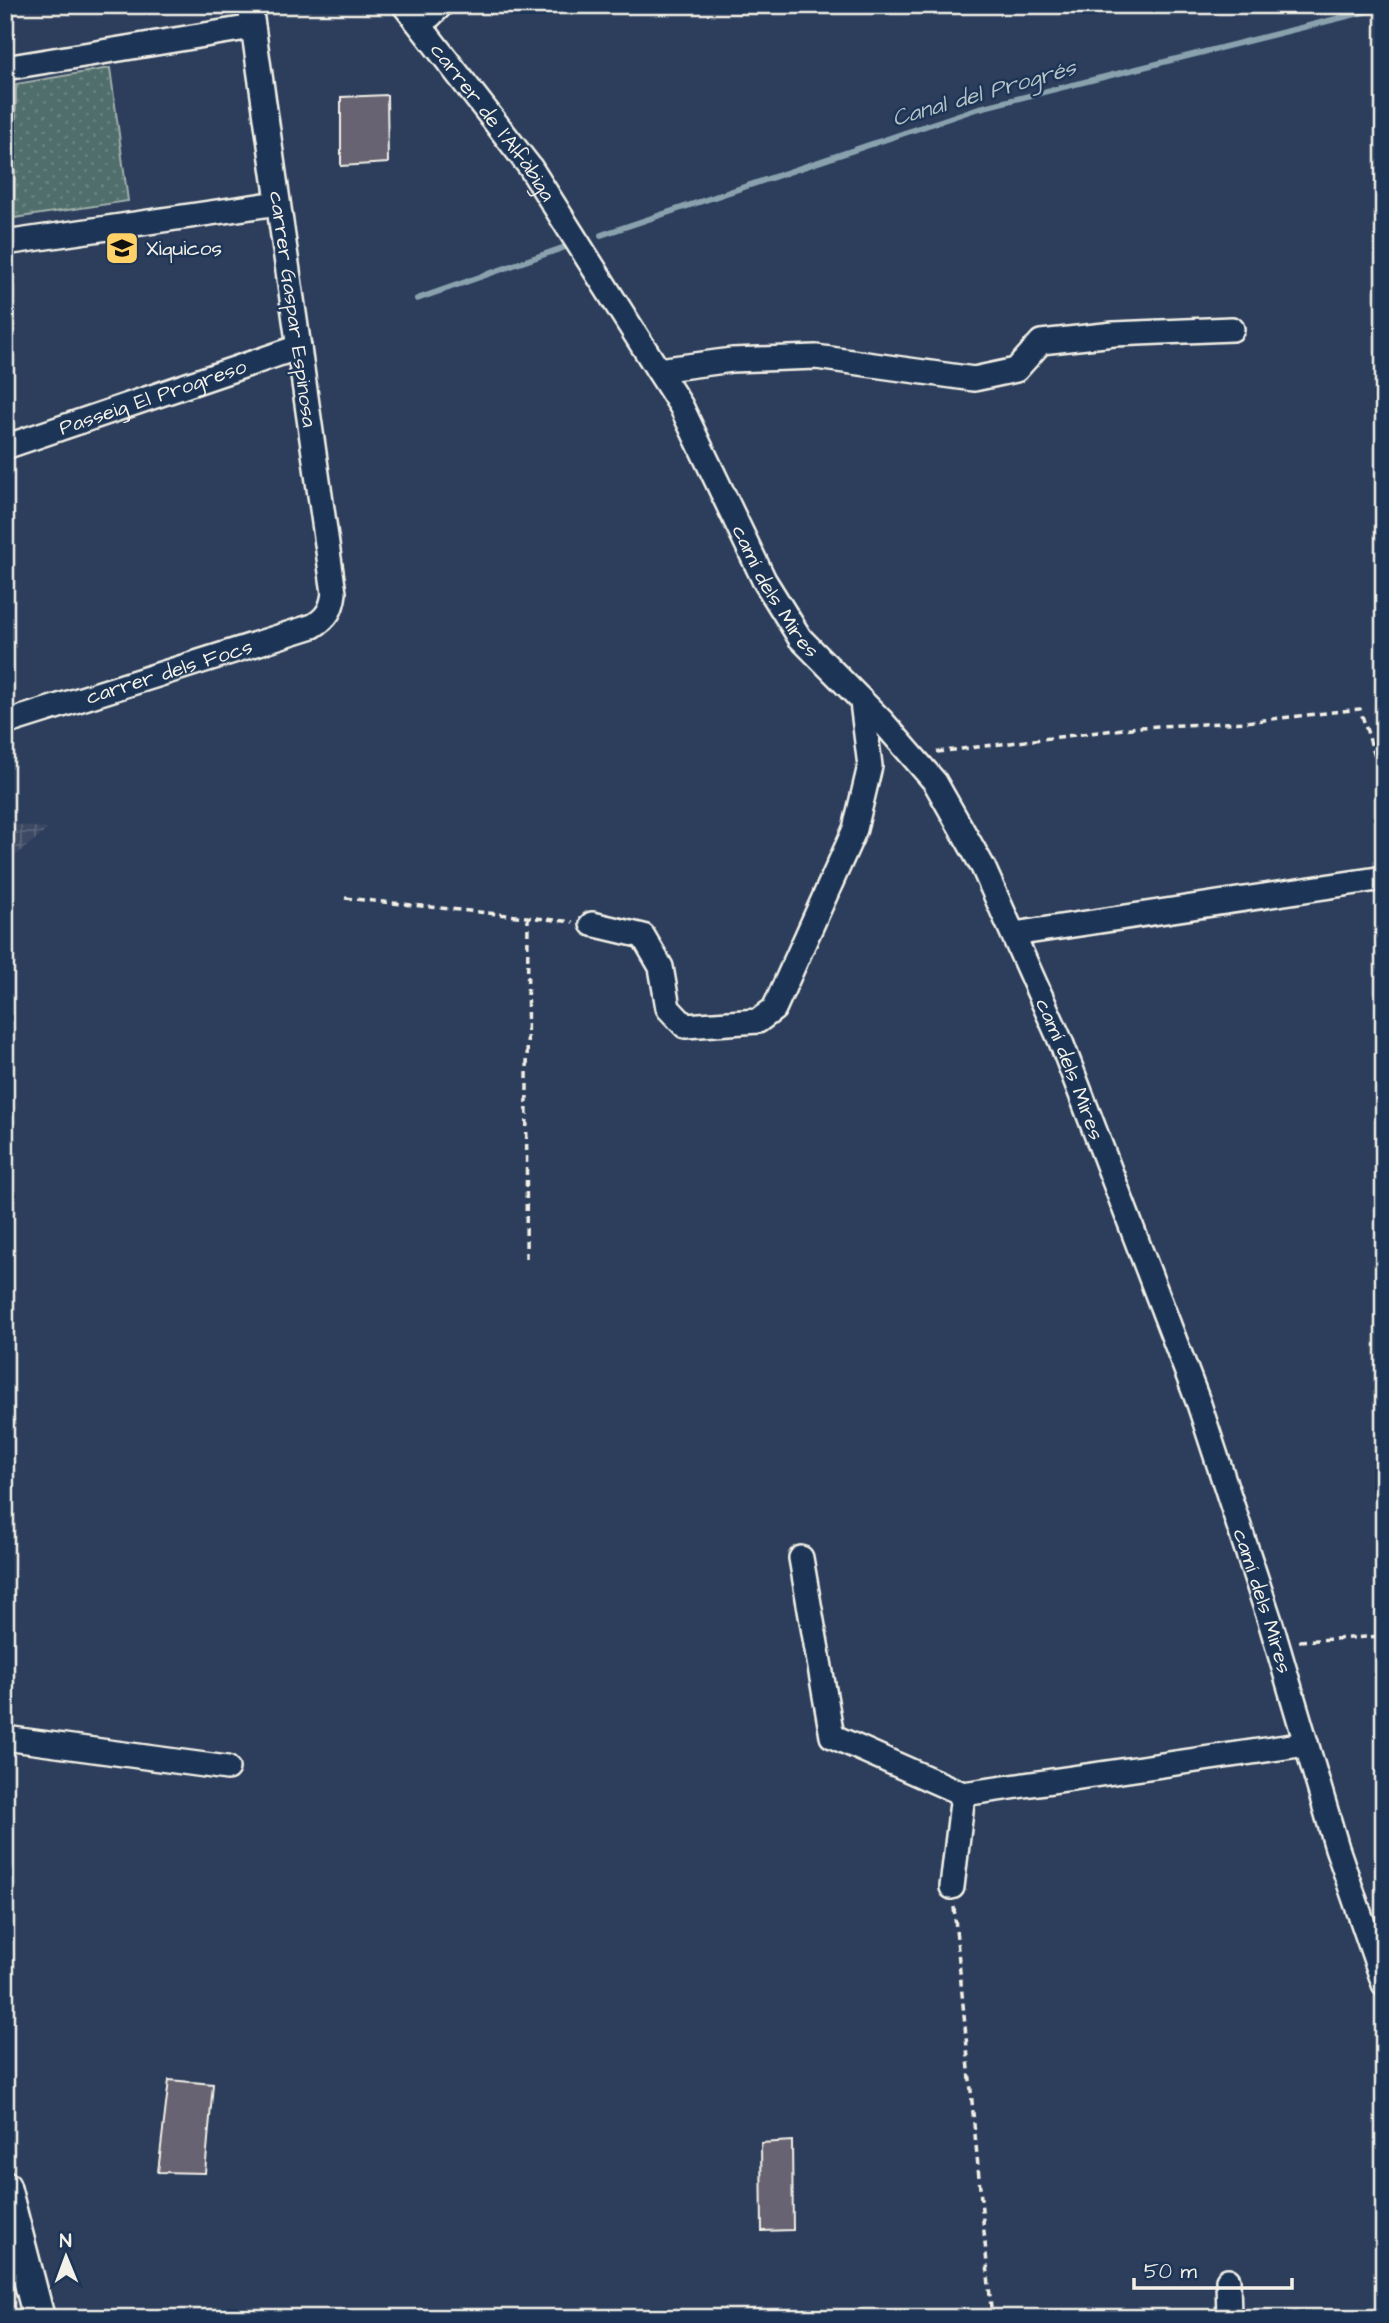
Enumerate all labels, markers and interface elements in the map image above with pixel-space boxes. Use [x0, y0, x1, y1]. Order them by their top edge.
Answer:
street label: carrer de l'Alfàbiga [424, 36, 563, 207]
water label: Canal del Progrés [888, 51, 1081, 136]
street label: carrer Gaspar Espinosa [261, 189, 324, 429]
school or university icon: Xiquicos [103, 229, 141, 267]
place label: Xiquicos [146, 234, 222, 263]
street label: Passeig El Progreso [55, 351, 250, 442]
street label: camí dels Mires [725, 520, 826, 664]
street label: carrer dels Focs [82, 631, 256, 711]
street label: camí dels Mires [1029, 993, 1111, 1144]
street label: camí dels Mires [1226, 1525, 1299, 1677]
north arrow [32, 2222, 102, 2292]
text: N [60, 2228, 72, 2255]
scale bar [1134, 2246, 1291, 2290]
text: 50 m [1144, 2257, 1198, 2286]

